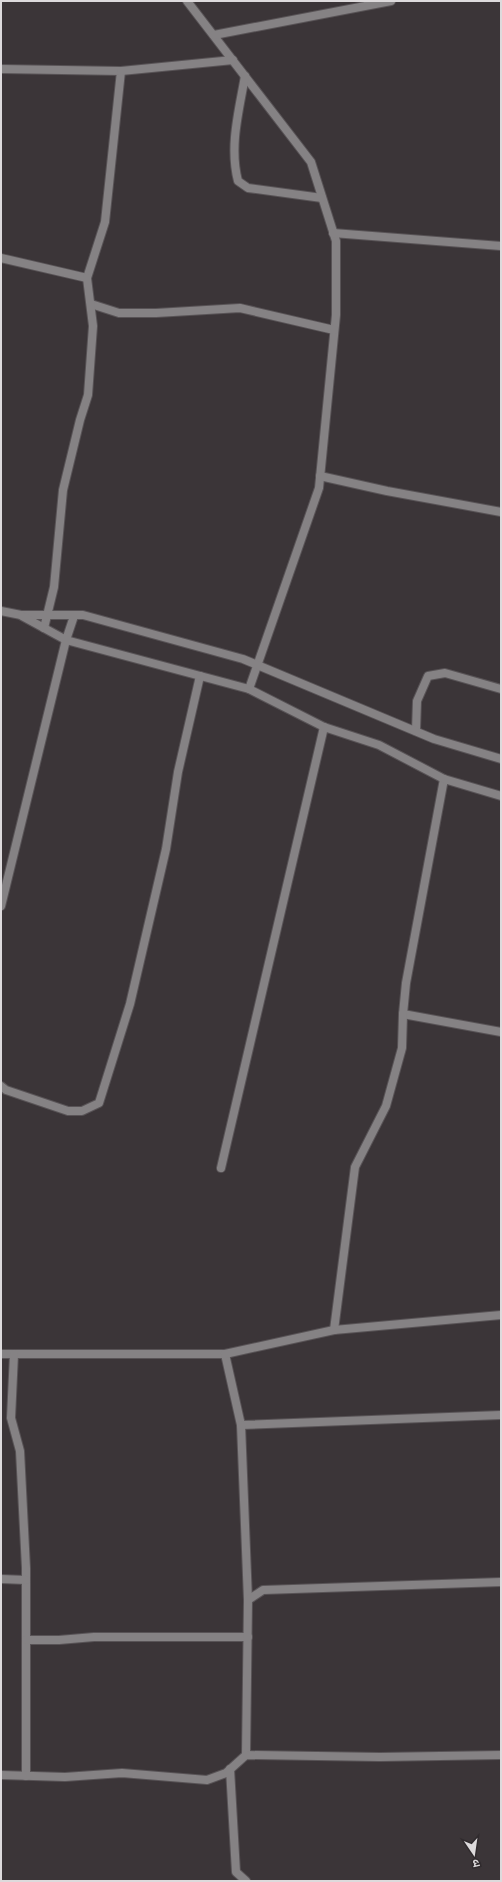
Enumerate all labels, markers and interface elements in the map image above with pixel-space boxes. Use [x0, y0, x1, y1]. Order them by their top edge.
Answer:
north arrow [454, 1834, 494, 1874]
text: उ [471, 1856, 481, 1872]

